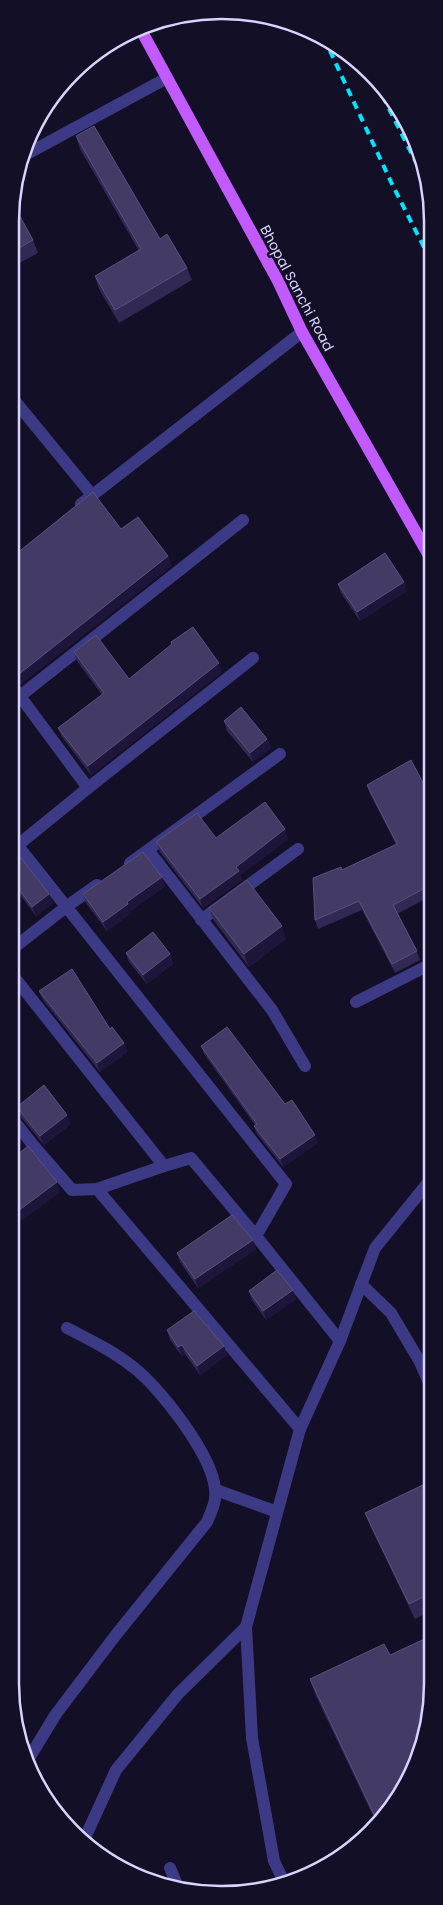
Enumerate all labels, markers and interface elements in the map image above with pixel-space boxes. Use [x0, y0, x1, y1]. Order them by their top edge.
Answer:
street label: Bhopal Sanchi Road [255, 221, 339, 355]

